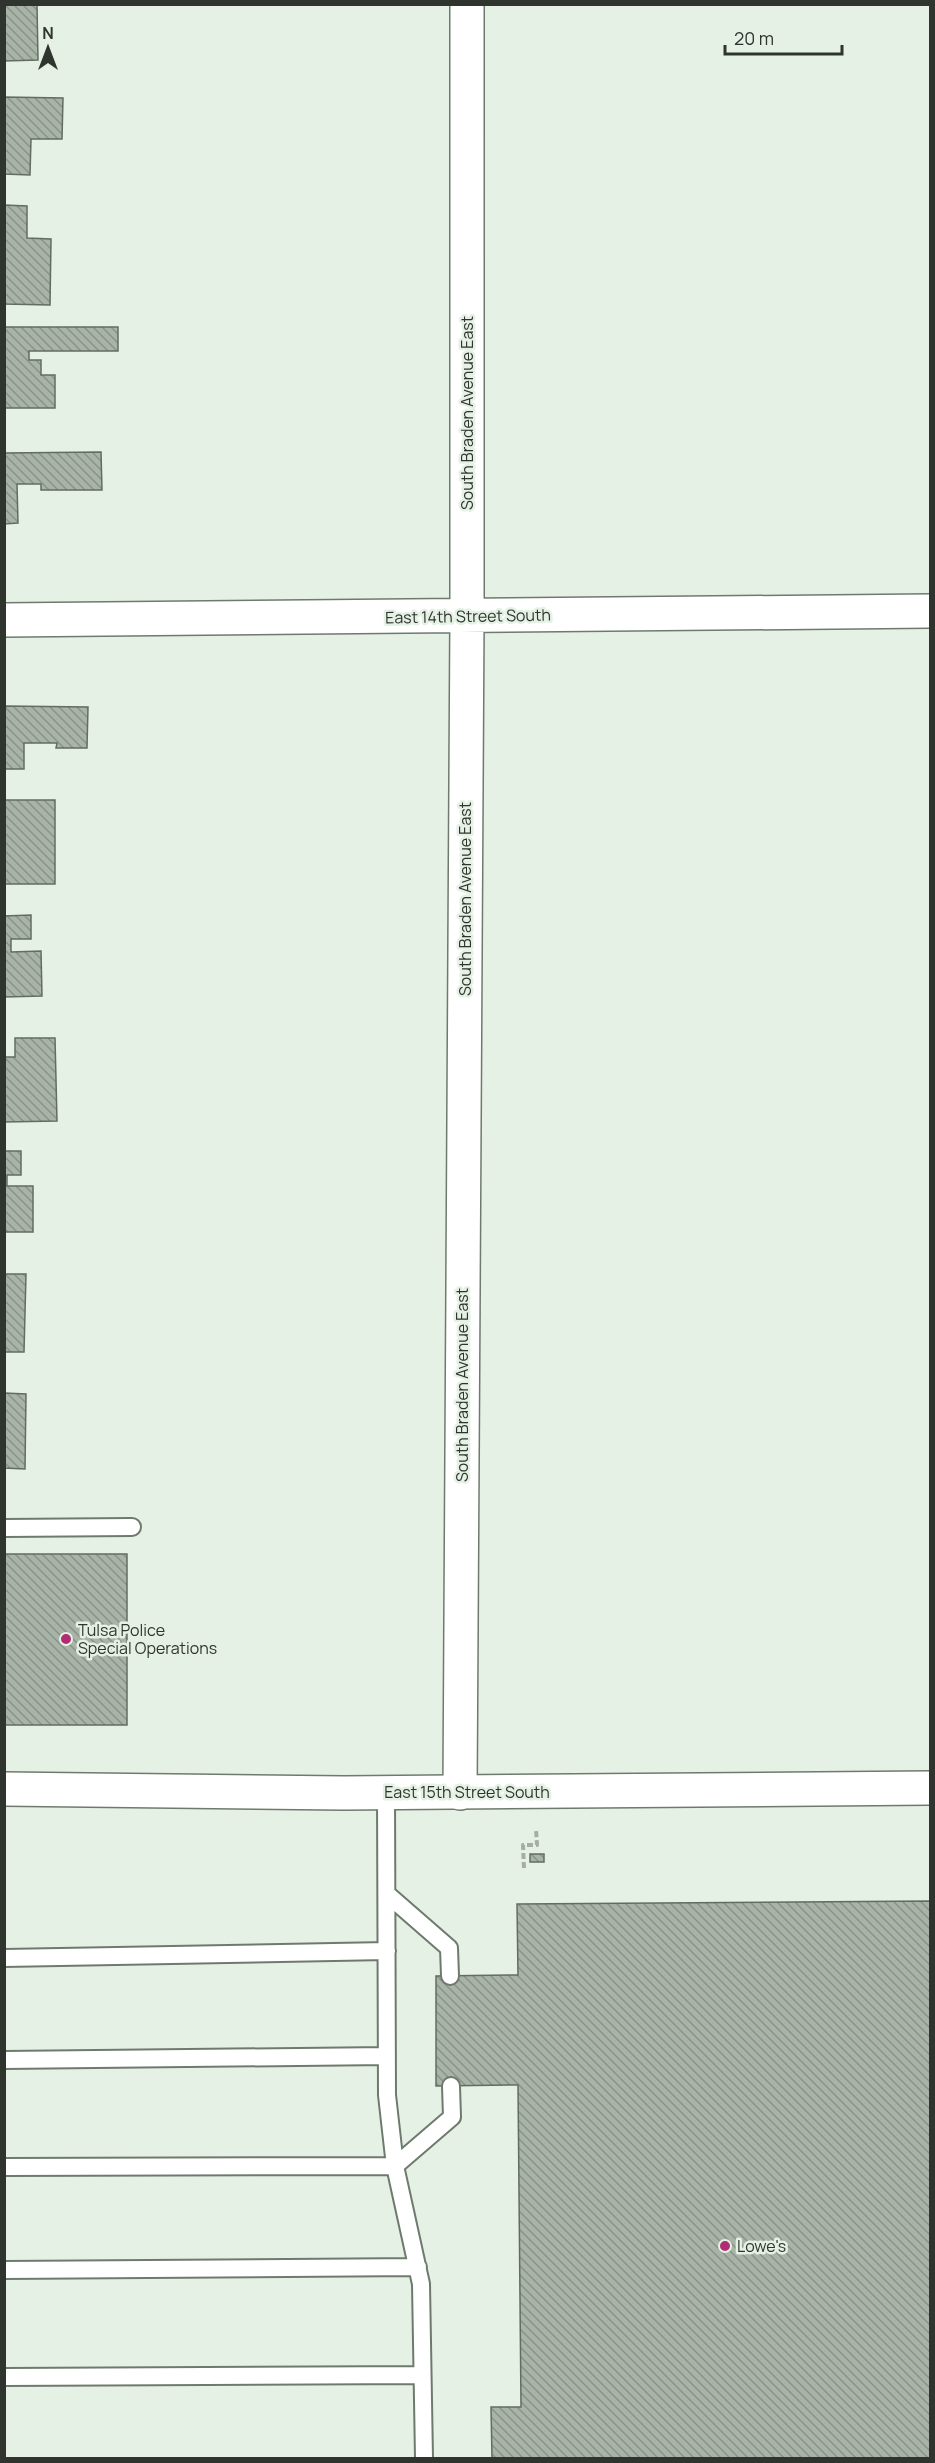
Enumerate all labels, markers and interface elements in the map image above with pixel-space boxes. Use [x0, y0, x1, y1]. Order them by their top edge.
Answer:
north arrow [18, 18, 78, 78]
scale bar [725, 18, 842, 56]
text: N [42, 22, 54, 44]
text: 20 m [734, 26, 774, 50]
street label: South Braden Avenue East [456, 316, 478, 510]
street label: East 14th Street South [385, 604, 551, 628]
street label: South Braden Avenue East [454, 802, 476, 996]
street label: South Braden Avenue East [451, 1288, 473, 1482]
place label: Tulsa Police Special Operations [78, 1619, 217, 1659]
marker: Tulsa Police Special Operations [59, 1632, 73, 1646]
street label: East 15th Street South [384, 1781, 550, 1803]
place label: Lowe's [737, 2235, 786, 2257]
marker: Lowe's [718, 2239, 732, 2253]

